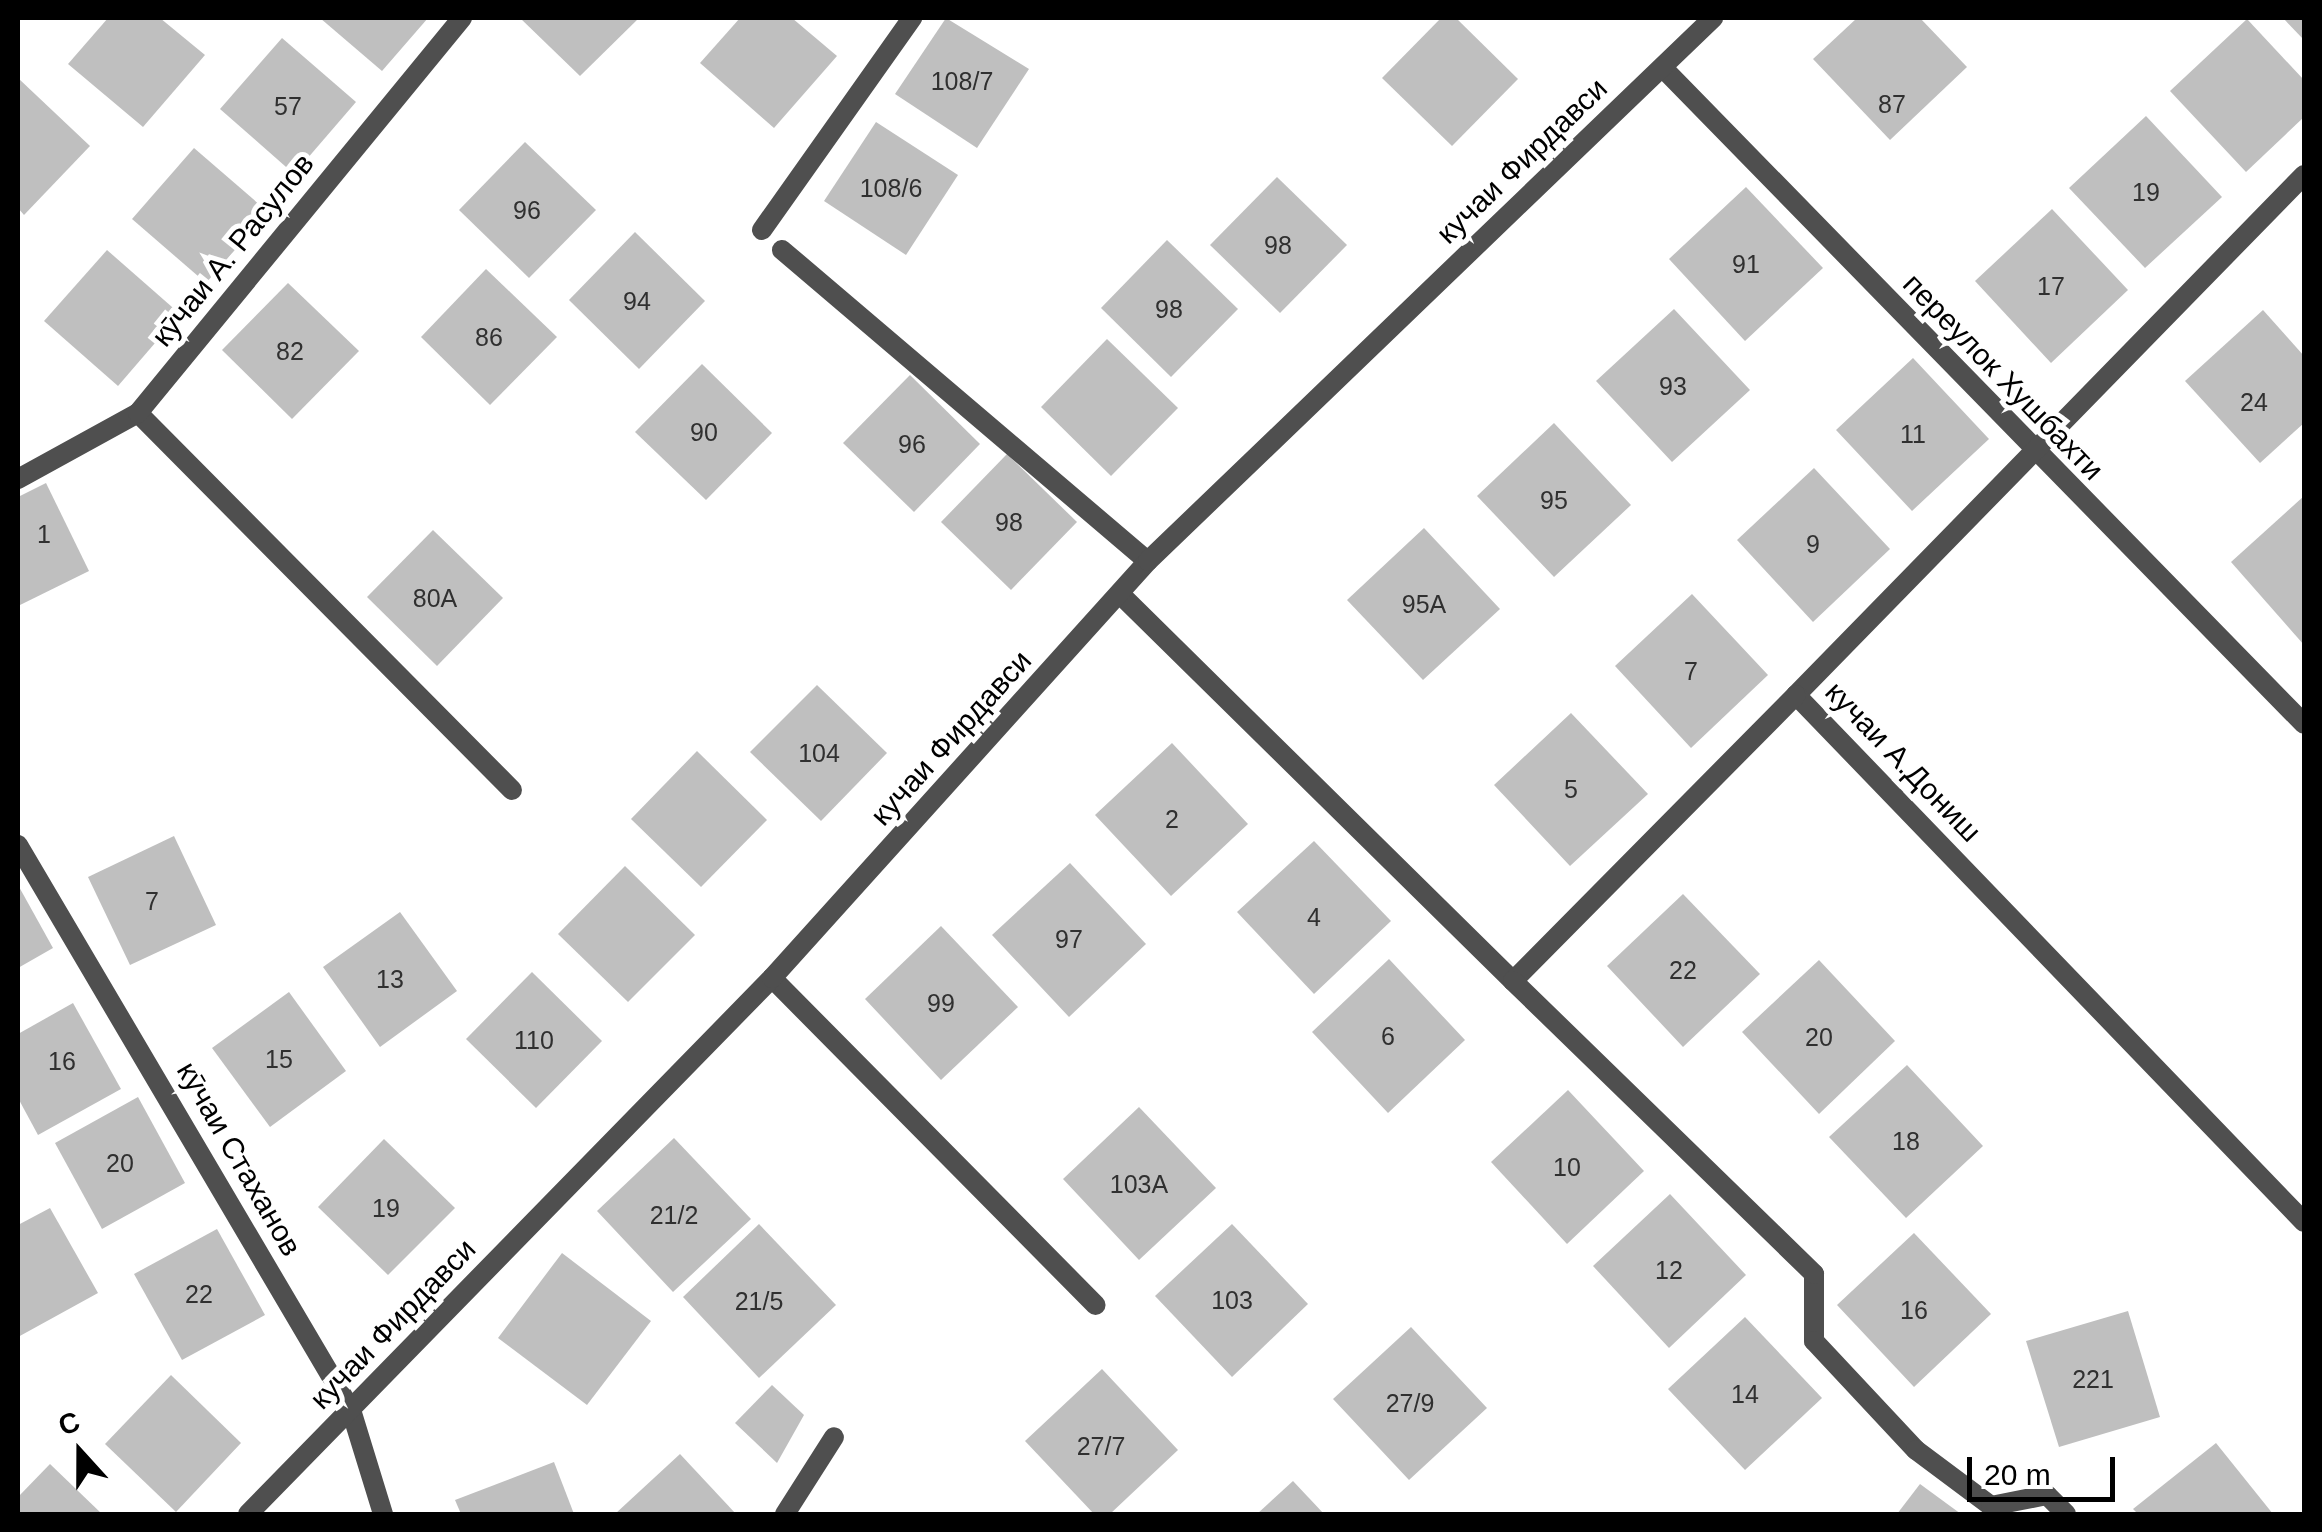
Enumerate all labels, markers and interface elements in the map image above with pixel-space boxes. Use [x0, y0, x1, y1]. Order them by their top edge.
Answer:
house number: 108/7 [931, 66, 993, 96]
street label: кучаи Фирдавси [1429, 71, 1615, 251]
house number: 87 [1878, 89, 1906, 119]
house number: 57 [274, 91, 302, 121]
street label: кӯчаи А. Расулов [144, 146, 322, 354]
house number: 108/6 [860, 173, 922, 203]
house number: 19 [2132, 177, 2160, 207]
house number: 96 [513, 195, 541, 225]
house number: 98 [1264, 230, 1292, 260]
house number: 91 [1732, 249, 1760, 279]
street label: переулок Хушбахти [1895, 266, 2111, 488]
house number: 17 [2037, 271, 2065, 301]
house number: 94 [623, 286, 651, 316]
house number: 98 [1155, 294, 1183, 324]
house number: 86 [475, 322, 503, 352]
house number: 82 [276, 336, 304, 366]
house number: 93 [1659, 371, 1687, 401]
house number: 24 [2240, 387, 2268, 417]
house number: 90 [690, 417, 718, 447]
house number: 11 [1900, 419, 1926, 449]
house number: 96 [898, 429, 926, 459]
house number: 95 [1540, 485, 1568, 515]
house number: 98 [995, 507, 1023, 537]
house number: 1 [37, 519, 51, 549]
house number: 9 [1806, 529, 1820, 559]
house number: 80А [413, 583, 457, 613]
house number: 95А [1402, 589, 1446, 619]
street label: кучаи Фирдавси [863, 643, 1039, 833]
house number: 7 [1684, 656, 1698, 686]
street label: кучаи А.Дониш [1817, 674, 1989, 850]
house number: 104 [798, 738, 840, 768]
house number: 5 [1564, 774, 1578, 804]
house number: 2 [1165, 804, 1179, 834]
house number: 7 [145, 886, 159, 916]
house number: 4 [1307, 902, 1321, 932]
house number: 97 [1055, 924, 1083, 954]
house number: 22 [1669, 955, 1697, 985]
house number: 13 [376, 964, 404, 994]
house number: 99 [927, 988, 955, 1018]
house number: 6 [1381, 1021, 1395, 1051]
house number: 20 [1805, 1022, 1833, 1052]
house number: 110 [514, 1025, 554, 1055]
house number: 15 [265, 1044, 293, 1074]
house number: 16 [48, 1046, 76, 1076]
street label: кӯчаи Стаханов [169, 1056, 309, 1262]
house number: 18 [1892, 1126, 1920, 1156]
house number: 20 [106, 1148, 134, 1178]
house number: 10 [1553, 1152, 1581, 1182]
house number: 103А [1110, 1169, 1168, 1199]
house number: 19 [372, 1193, 400, 1223]
house number: 21/2 [650, 1200, 698, 1230]
street label: кучаи Фирдавси [303, 1231, 483, 1417]
house number: 12 [1655, 1255, 1683, 1285]
house number: 22 [185, 1279, 213, 1309]
house number: 103 [1211, 1285, 1253, 1315]
house number: 21/5 [735, 1286, 783, 1316]
house number: 16 [1900, 1295, 1928, 1325]
house number: 221 [2072, 1364, 2114, 1394]
house number: 14 [1731, 1379, 1759, 1409]
house number: 27/9 [1386, 1388, 1434, 1418]
north arrow [30, 1402, 130, 1502]
text: С [54, 1405, 84, 1442]
house number: 27/7 [1077, 1431, 1125, 1461]
scale bar [1972, 1437, 2120, 1499]
text: 20 m [1984, 1458, 2051, 1491]

